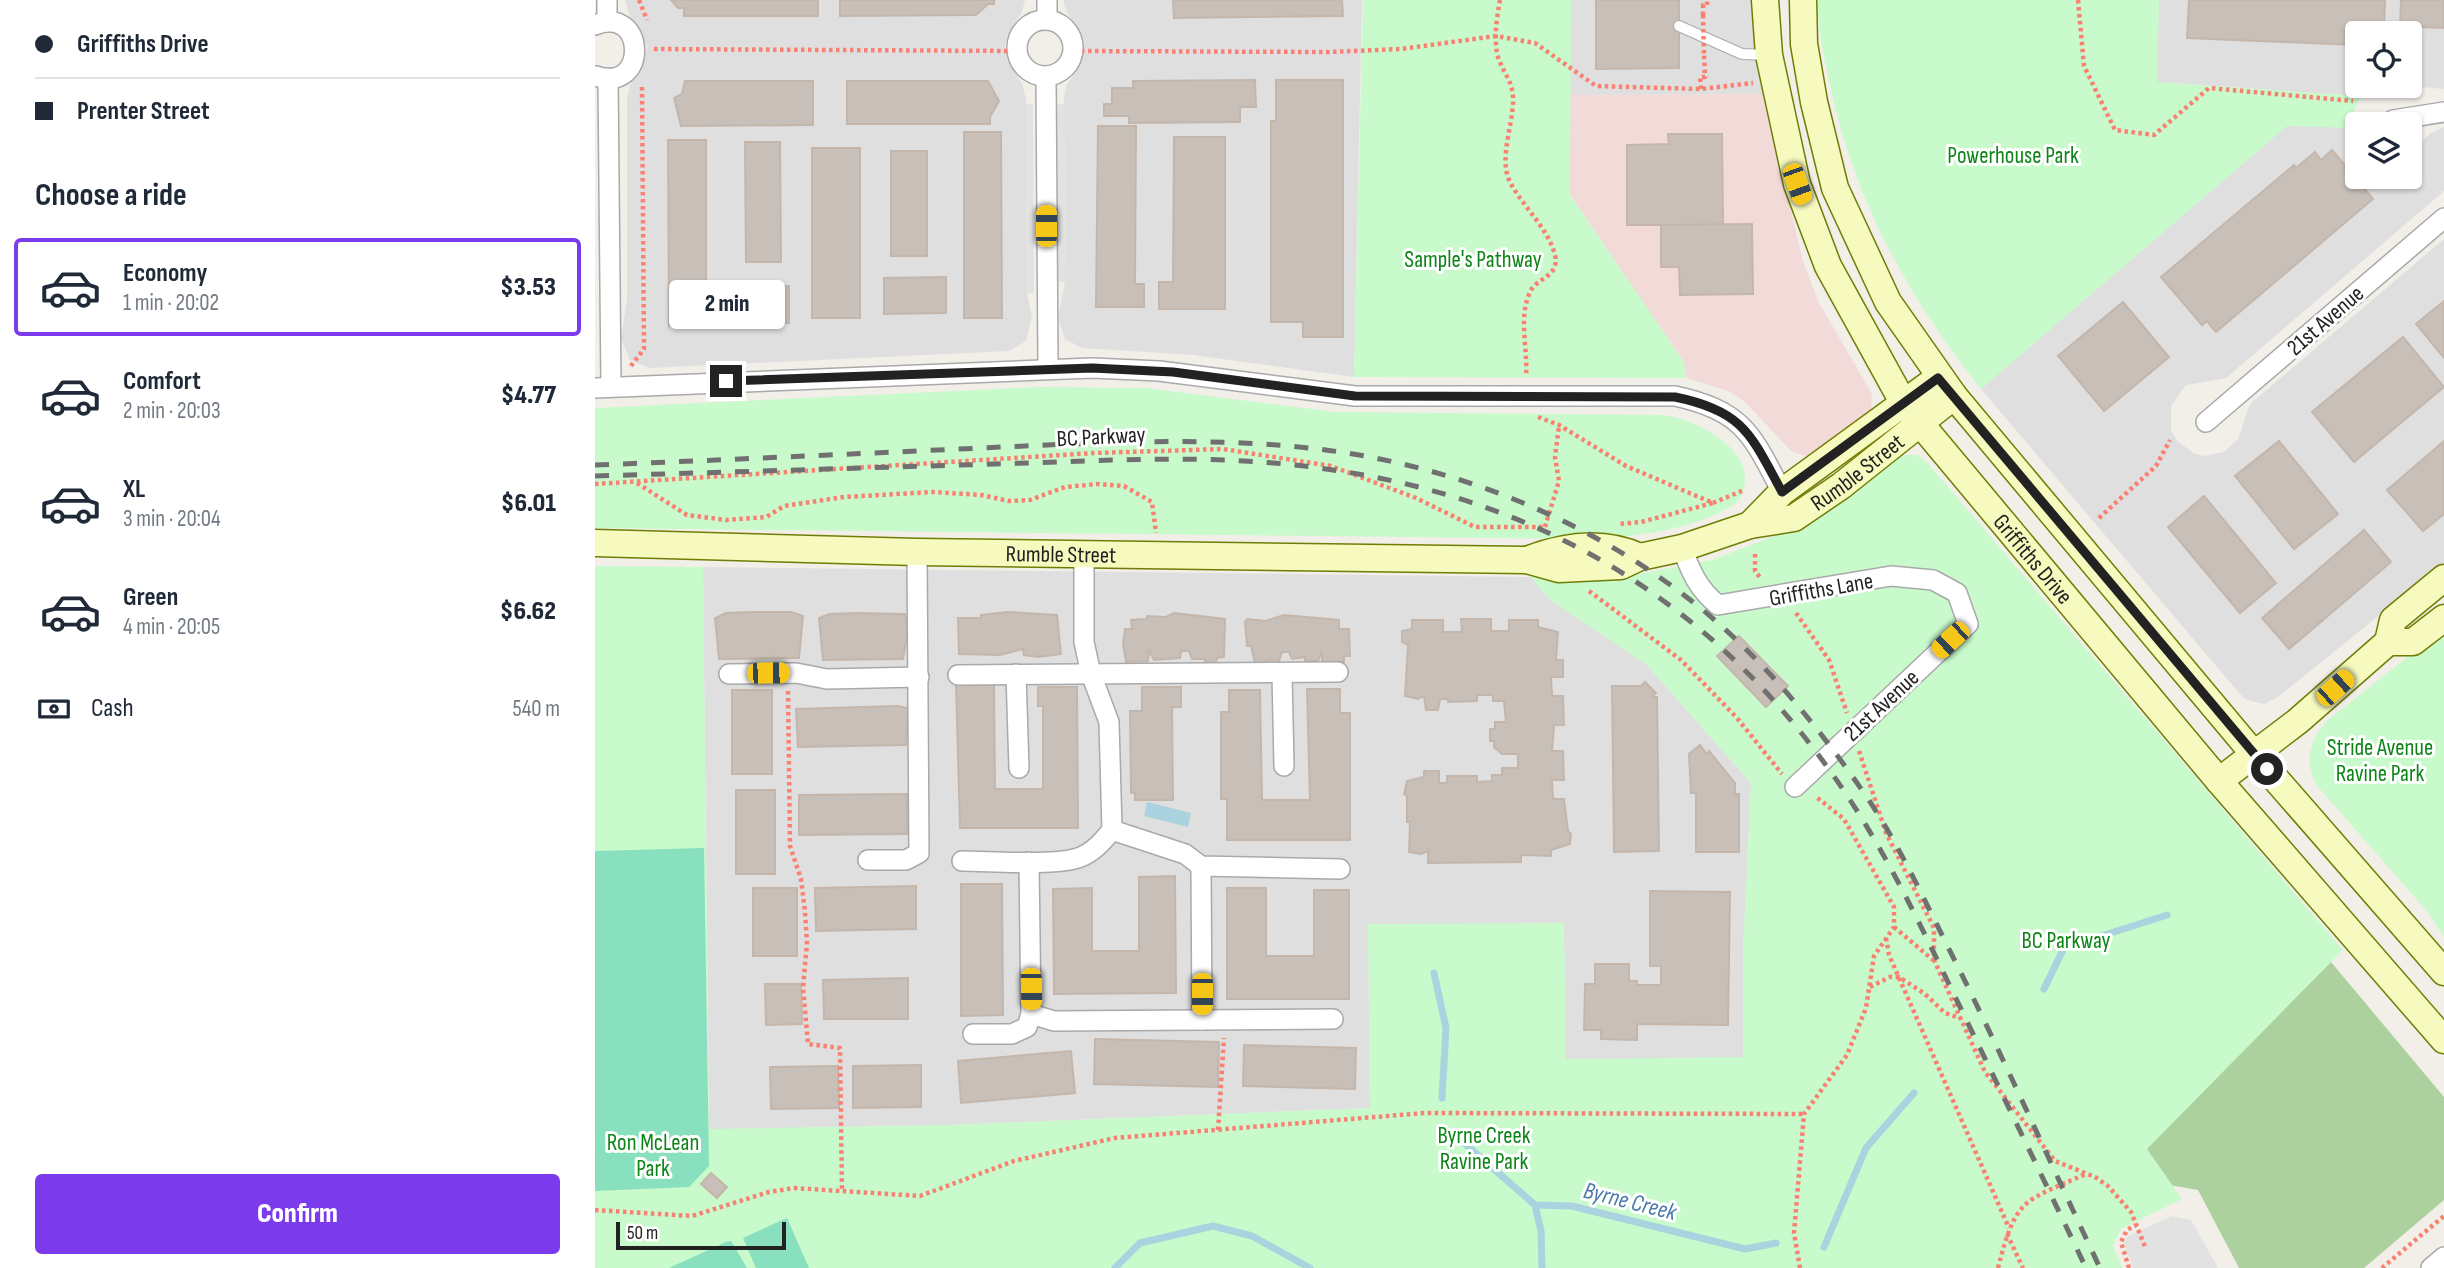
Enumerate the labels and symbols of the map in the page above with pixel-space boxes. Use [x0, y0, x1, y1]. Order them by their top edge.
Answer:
park label: Powerhouse Park [1947, 142, 2079, 170]
car [1780, 161, 1815, 207]
car [1036, 205, 1057, 247]
park label: Sample's Pathway [1404, 246, 1542, 274]
callout: 2 min [668, 280, 784, 328]
street label: 21st Avenue [2281, 280, 2370, 362]
route end [710, 365, 742, 397]
street label: BC Parkway [1056, 421, 1146, 453]
street label: Rumble Street [1806, 428, 1910, 517]
street label: Griffiths Drive [1987, 509, 2078, 610]
street label: Rumble Street [1005, 540, 1116, 570]
street label: Griffiths Lane [1767, 567, 1875, 613]
car [1928, 618, 1973, 662]
car [747, 662, 790, 684]
street label: 21st Avenue [1838, 664, 1925, 748]
car [2313, 666, 2358, 710]
park label: Stride Avenue Ravine Park [2327, 734, 2433, 788]
route start [2251, 753, 2283, 785]
park label: BC Parkway [2022, 927, 2111, 955]
car [1021, 968, 1042, 1010]
car [1192, 973, 1213, 1015]
park label: Byrne Creek Ravine Park [1438, 1122, 1531, 1176]
park label: Ron McLean Park [607, 1129, 699, 1183]
water label: Byrne Creek [1580, 1176, 1680, 1227]
scale bar [616, 1219, 786, 1251]

